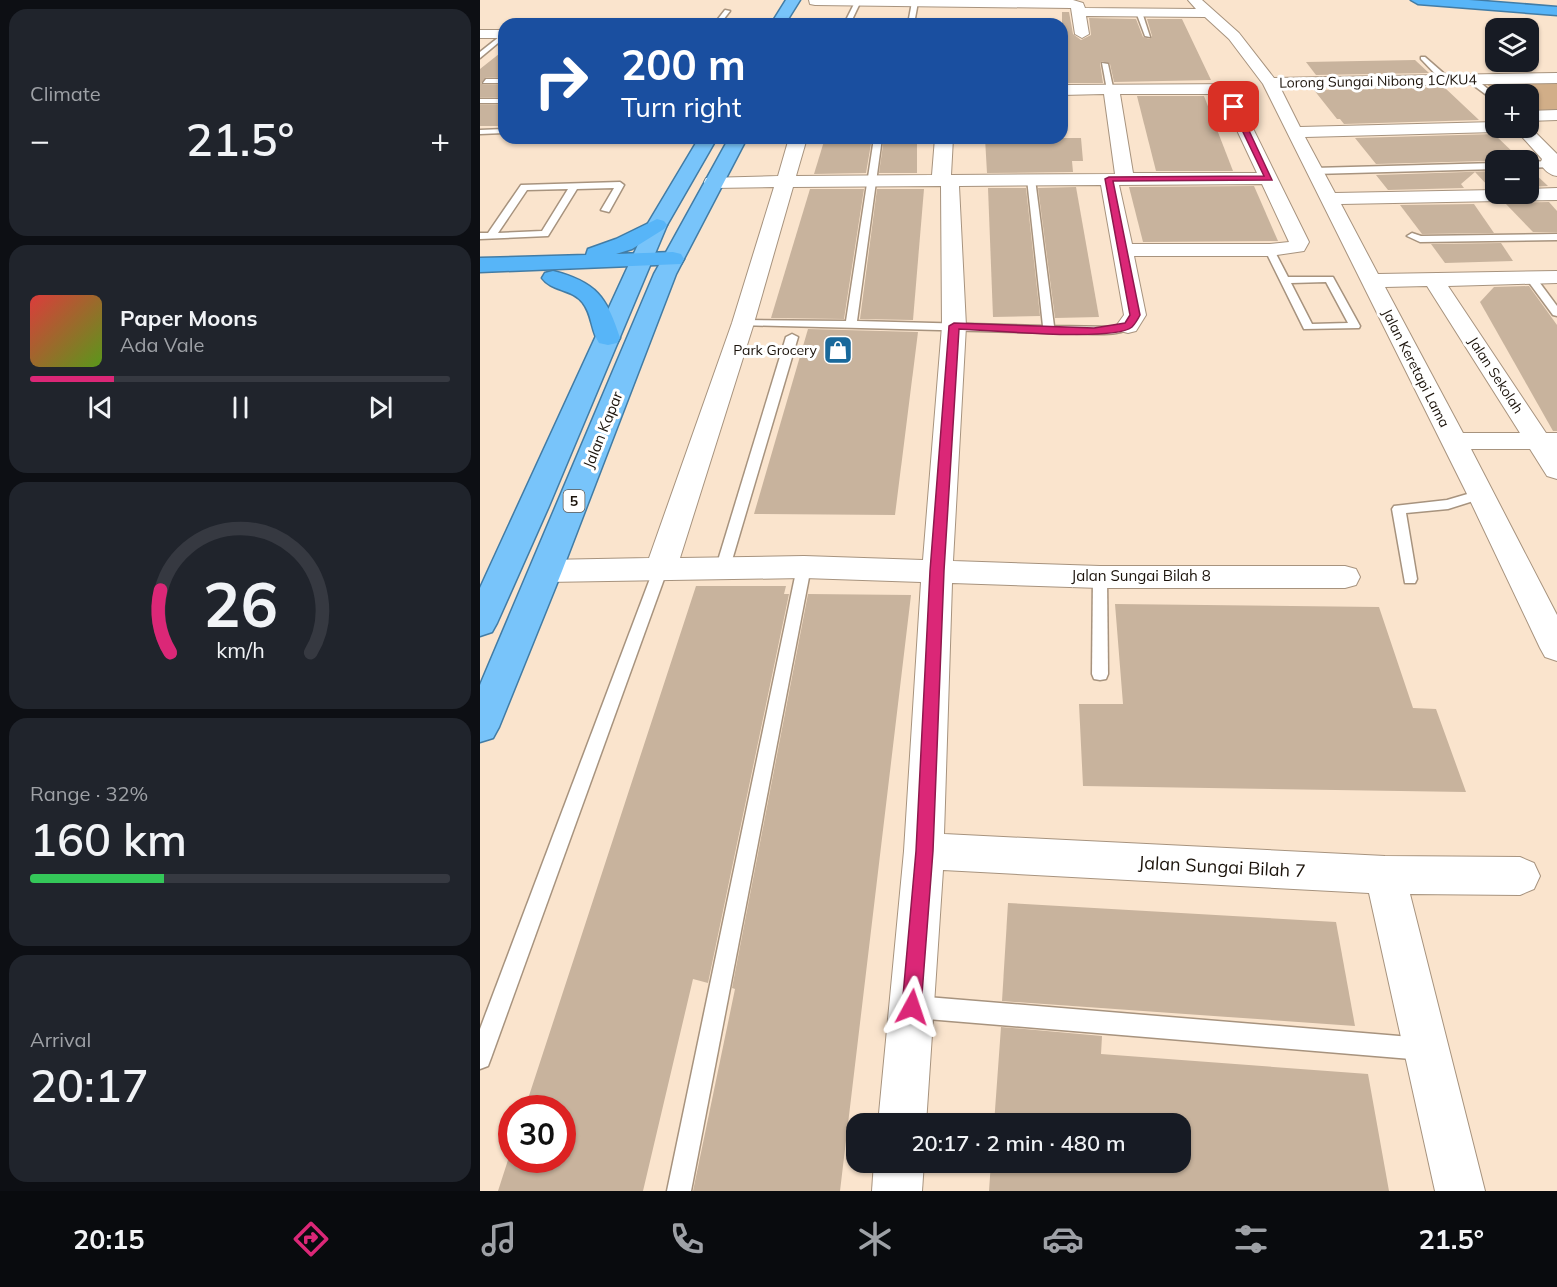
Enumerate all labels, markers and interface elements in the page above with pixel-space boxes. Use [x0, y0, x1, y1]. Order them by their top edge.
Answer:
map controls [1485, 18, 1539, 204]
button: layers [1485, 18, 1539, 72]
text: 200 m [621, 38, 746, 91]
icon: right [522, 42, 600, 120]
street label: Lorong Sungai Nibong 1C/KU4 [1279, 70, 1478, 92]
text: Climate [30, 81, 101, 106]
pin [1208, 81, 1259, 132]
button: + [1485, 84, 1539, 138]
text: Turn right [621, 90, 741, 124]
icon: arrive [1217, 90, 1250, 123]
text: 21.5° [186, 111, 294, 167]
text: − [30, 119, 50, 160]
text: + [430, 119, 450, 160]
button: − [1485, 150, 1539, 204]
text: Paper Moons [120, 304, 258, 332]
street label: Jalan Keretapi Lama [1378, 306, 1454, 430]
text: Ada Vale [120, 332, 204, 357]
street label: Jalan Sekolah [1465, 333, 1527, 417]
shop icon: Park Grocery [822, 334, 854, 366]
place label: Park Grocery [733, 341, 818, 359]
street label: Jalan Kapar [579, 388, 627, 471]
icon: previous [84, 391, 117, 424]
icon: pause [224, 391, 257, 424]
icon: next [364, 391, 397, 424]
road number: 5 [564, 490, 584, 512]
text: 26 [203, 564, 277, 643]
street label: Jalan Sungai Bilah 8 [1071, 566, 1211, 585]
text: km/h [216, 636, 264, 663]
text: Range · 32% [30, 781, 148, 806]
text: 160 km [30, 811, 187, 867]
street label: Jalan Sungai Bilah 7 [1138, 851, 1306, 882]
position arrow [880, 975, 944, 1039]
text: Arrival [30, 1027, 91, 1052]
text: 20:17 [30, 1057, 149, 1113]
speed limit sign: 30 [498, 1095, 576, 1173]
text: 20:17 · 2 min · 480 m [911, 1129, 1126, 1157]
icon: directions [290, 1218, 332, 1260]
icon: music [478, 1218, 520, 1260]
icon: phone [666, 1218, 708, 1260]
icon: climate [854, 1218, 896, 1260]
icon: car [1042, 1218, 1084, 1260]
icon: filters [1230, 1218, 1272, 1260]
text: 20:15 [73, 1222, 144, 1256]
text: 21.5° [1418, 1222, 1484, 1256]

